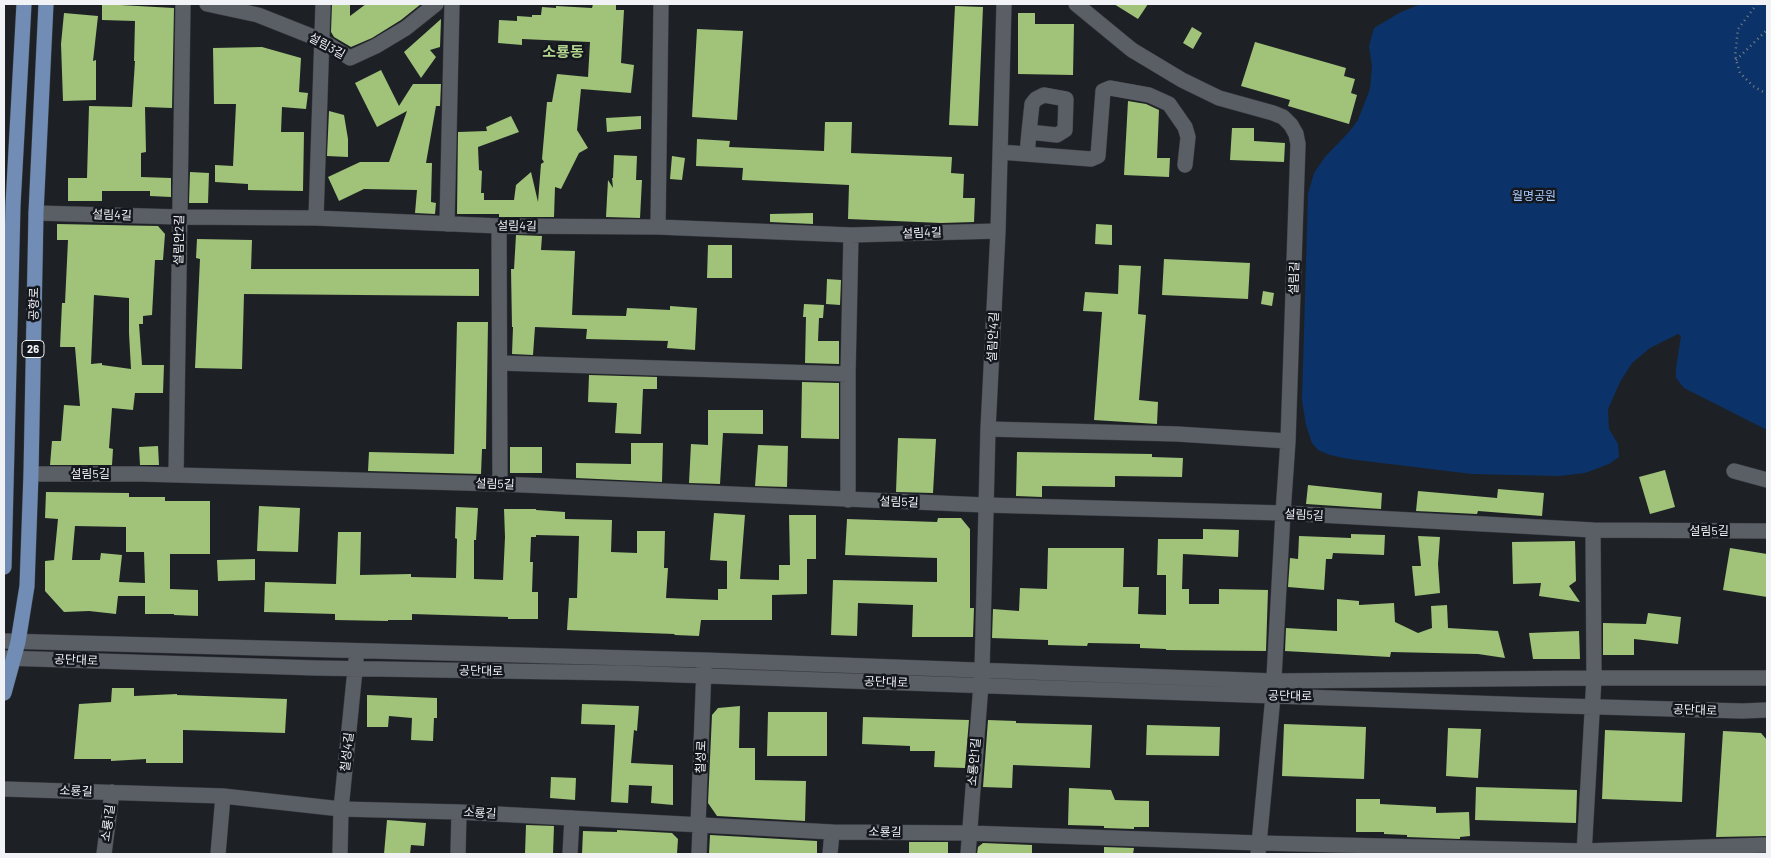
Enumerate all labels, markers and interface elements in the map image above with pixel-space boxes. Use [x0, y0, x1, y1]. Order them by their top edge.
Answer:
street label: 설림3길 [306, 30, 348, 62]
district label: 소룡동 [542, 43, 584, 61]
park label: 월명공원 [1512, 189, 1556, 203]
street label: 설림4길 [92, 207, 132, 223]
street label: 설림안2길 [171, 215, 187, 265]
street label: 설림4길 [497, 218, 537, 234]
street label: 설림4길 [902, 225, 942, 241]
street label: 설림길 [1286, 261, 1302, 295]
street label: 공항로 [27, 287, 41, 321]
street label: 설림안4길 [984, 311, 1002, 363]
road number: 26 [22, 340, 44, 358]
street label: 설림5길 [70, 467, 110, 481]
street label: 설림5길 [475, 476, 515, 492]
street label: 설림5길 [879, 494, 919, 510]
street label: 설림5길 [1284, 507, 1324, 523]
street label: 설림5길 [1689, 524, 1729, 538]
street label: 공단대로 [54, 652, 98, 668]
street label: 공단대로 [459, 663, 503, 679]
street label: 공단대로 [864, 674, 908, 690]
street label: 공단대로 [1268, 688, 1312, 704]
street label: 공단대로 [1673, 702, 1717, 718]
street label: 칠성4길 [338, 731, 356, 773]
street label: 소룡안1길 [965, 737, 983, 787]
street label: 칠성로 [693, 740, 709, 774]
street label: 소룡길 [59, 783, 93, 799]
street label: 소룡1길 [98, 804, 118, 842]
street label: 소룡길 [463, 805, 497, 821]
street label: 소룡길 [868, 825, 902, 839]

